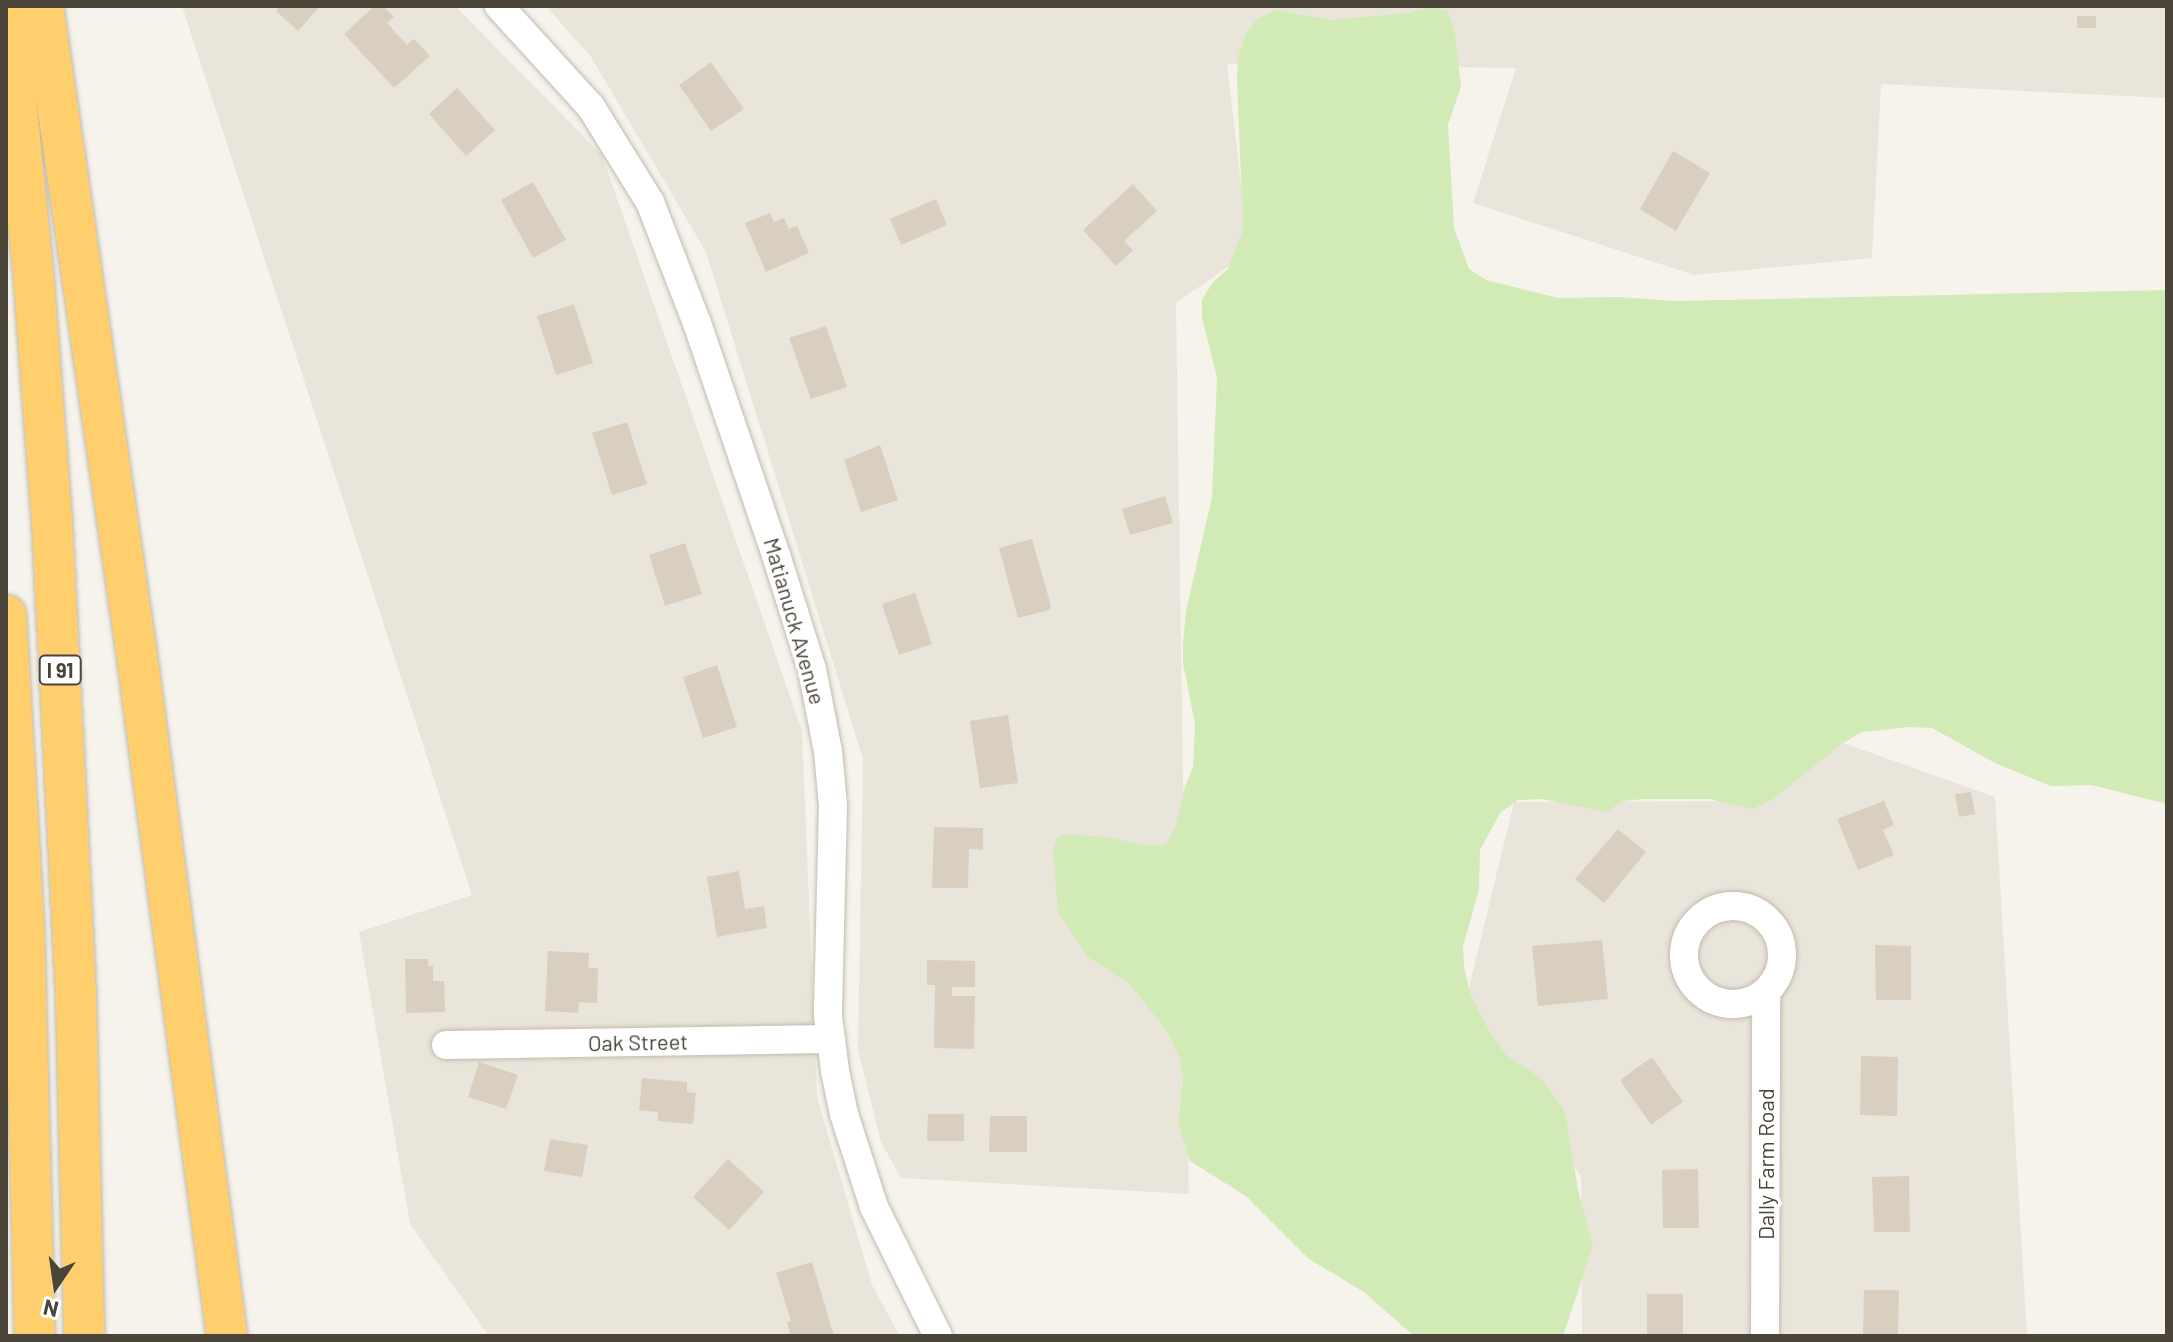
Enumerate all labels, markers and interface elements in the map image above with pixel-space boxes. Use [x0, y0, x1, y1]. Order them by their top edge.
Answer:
street label: Matianuck Avenue [759, 535, 831, 707]
road number: I 91 [38, 654, 82, 686]
street label: Oak Street [588, 1028, 688, 1056]
street label: Dally Farm Road [1753, 1088, 1779, 1240]
north arrow [16, 1246, 96, 1326]
text: N [41, 1295, 61, 1324]

